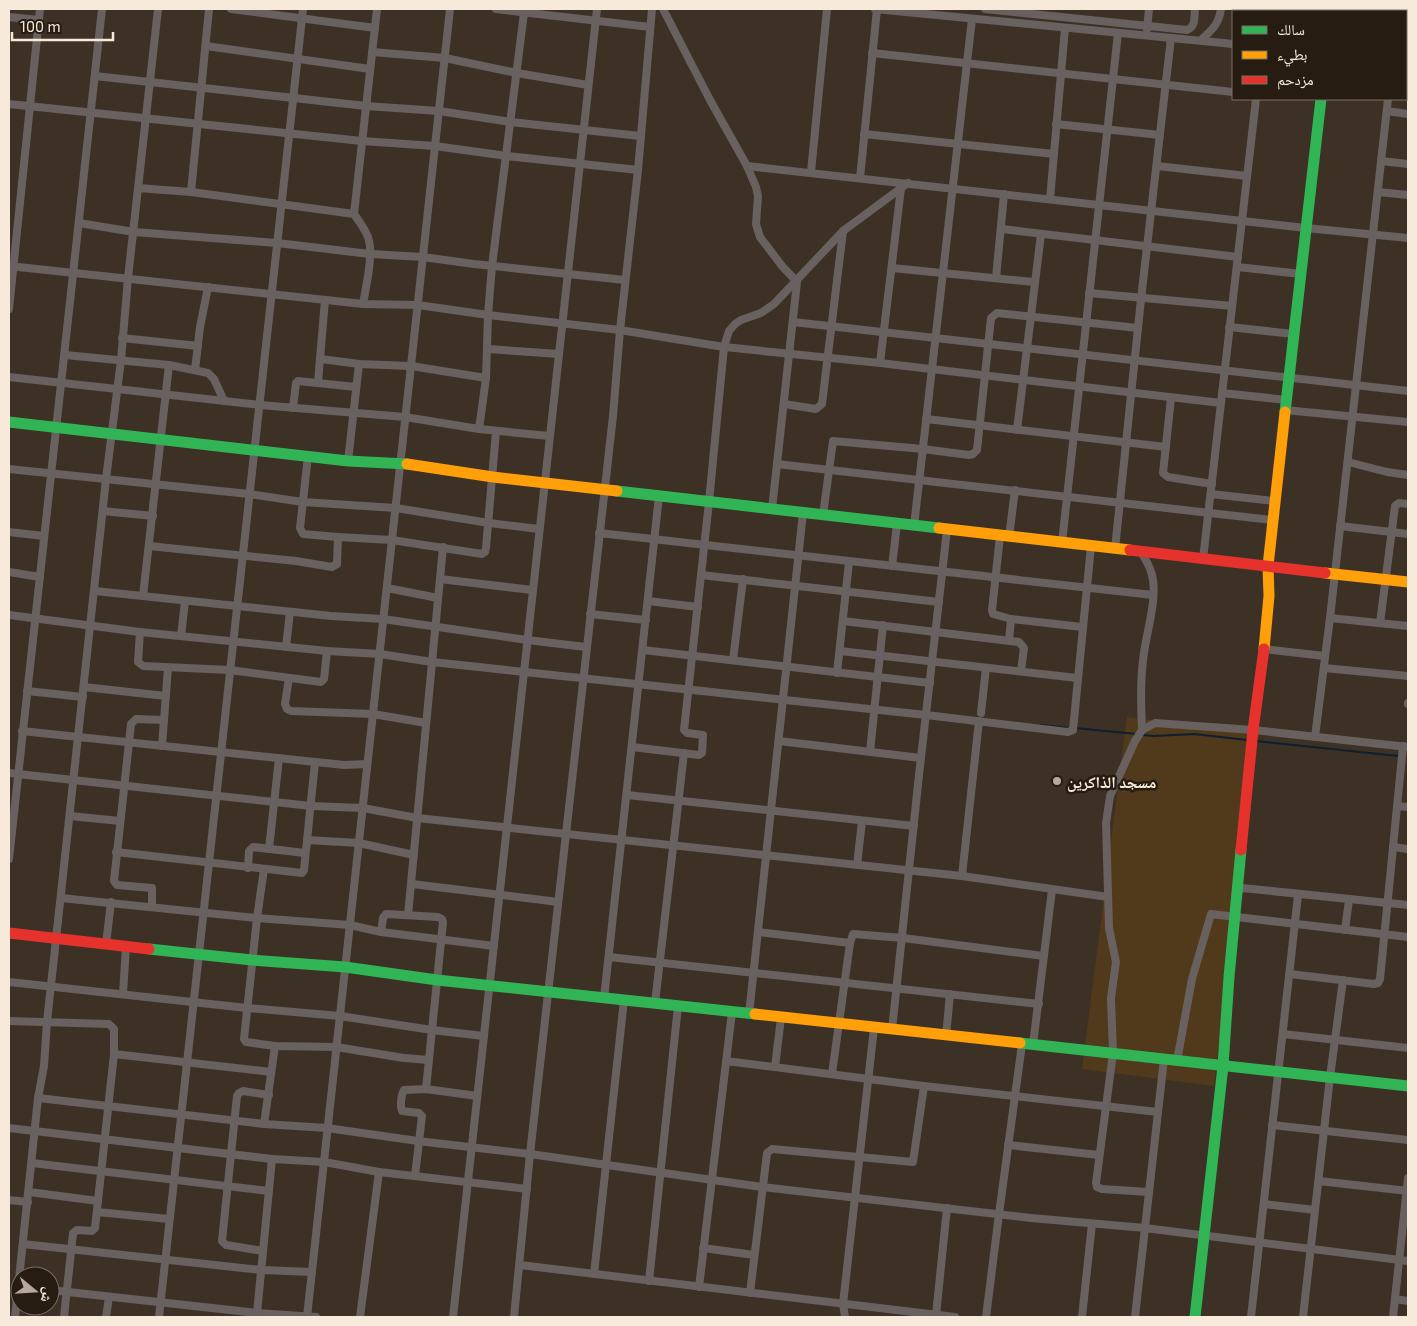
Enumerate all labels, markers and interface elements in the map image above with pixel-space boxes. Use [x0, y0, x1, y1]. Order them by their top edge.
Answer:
scale bar [12, 10, 114, 42]
legend [1232, 10, 1407, 100]
text: 100 m [20, 17, 61, 35]
text: سالك [1277, 20, 1305, 38]
text: بطيء [1277, 45, 1307, 67]
text: مزدحم [1277, 70, 1314, 90]
place label: مسجد الذاكرين [1067, 772, 1156, 792]
marker: مسجد الذاكرين [1051, 775, 1063, 787]
north arrow [10, 1266, 60, 1316]
text: ش [36, 1285, 58, 1305]

